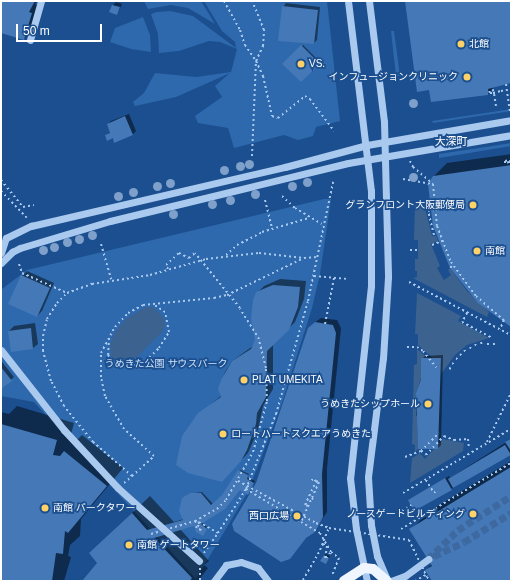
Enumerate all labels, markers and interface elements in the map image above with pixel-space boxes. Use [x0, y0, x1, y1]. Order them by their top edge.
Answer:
scale bar [18, 16, 104, 42]
text: 50 m [23, 24, 50, 38]
place label: 北館 [469, 38, 489, 50]
marker: 北館 [456, 39, 466, 49]
place label: VS. [309, 58, 325, 70]
marker: VS. [296, 59, 306, 69]
place label: インフュージョンクリニック [328, 71, 458, 83]
marker: インフュージョンクリニック [461, 71, 473, 83]
district label: 大深町 [435, 134, 467, 148]
place label: グランフロント大阪郵便局 [345, 199, 465, 211]
marker: グランフロント大阪郵便局 [468, 200, 478, 210]
place label: 南館 [485, 245, 505, 257]
marker: 南館 [472, 246, 482, 256]
park label: うめきた公園 サウスパーク [105, 358, 227, 370]
place label: PLAT UMEKITA [252, 374, 323, 386]
marker: PLAT UMEKITA [239, 375, 249, 385]
place label: うめきたシップホール [320, 398, 420, 410]
marker: うめきたシップホール [423, 399, 433, 409]
place label: ロートハートスクエアうめきた [231, 428, 371, 440]
marker: ロートハートスクエアうめきた [218, 429, 228, 439]
place label: 南館 パークタワー [53, 502, 136, 514]
marker: 南館 パークタワー [40, 503, 50, 513]
place label: ノースゲートビルディング [345, 508, 465, 520]
marker: ノースゲートビルディング [468, 509, 478, 519]
place label: 西口広場 [249, 510, 289, 522]
marker: 西口広場 [292, 511, 302, 521]
place label: 南館 ゲートタワー [137, 539, 220, 551]
marker: 南館 ゲートタワー [124, 540, 134, 550]

